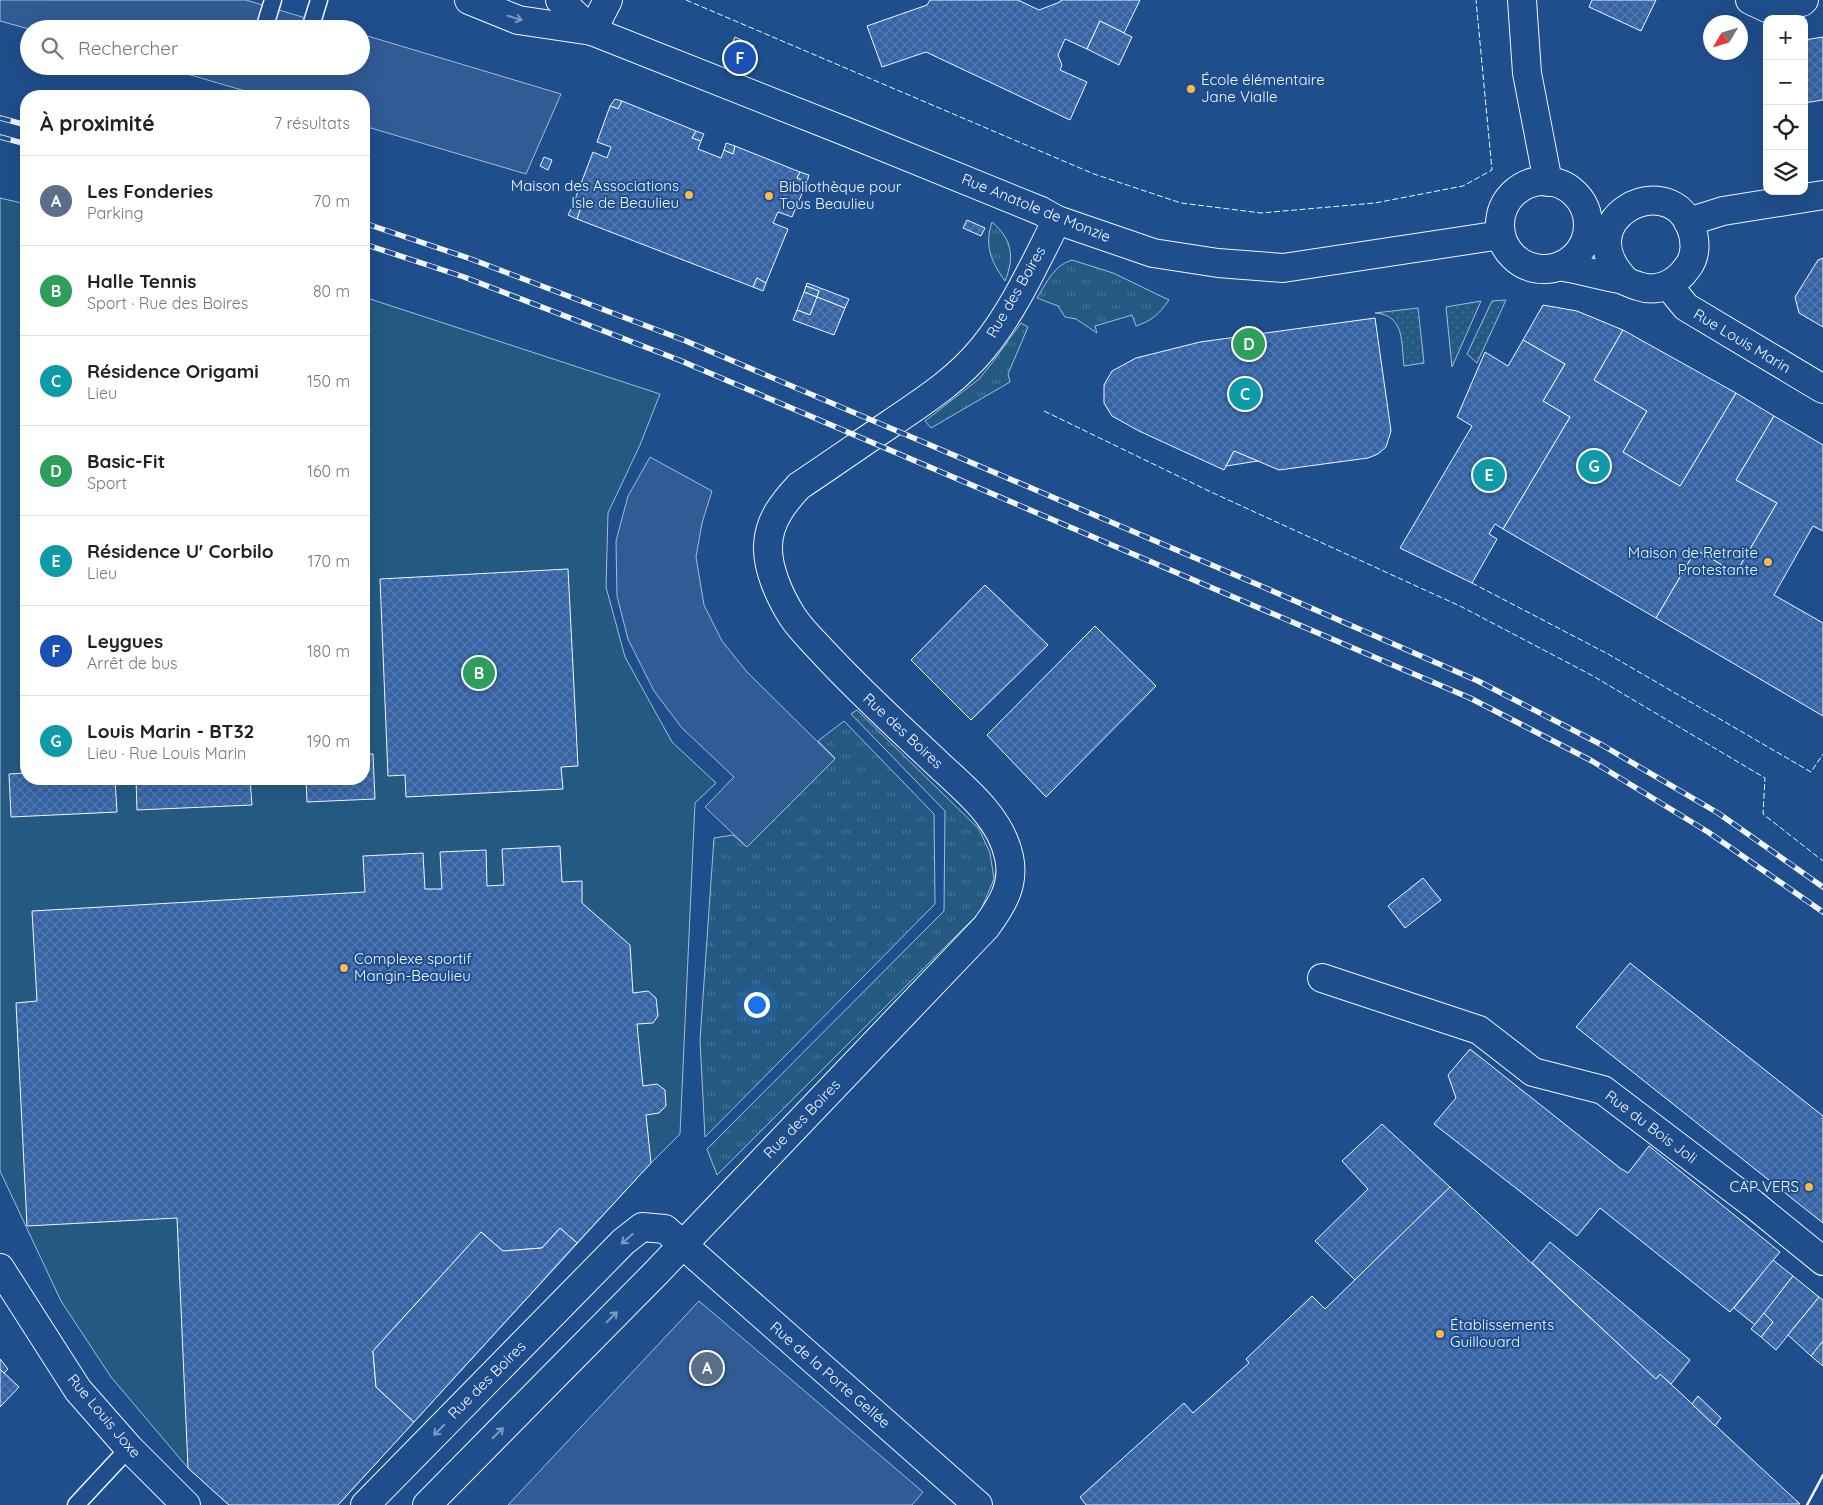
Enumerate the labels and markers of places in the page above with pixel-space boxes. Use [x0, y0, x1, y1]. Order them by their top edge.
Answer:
pin: F [724, 39, 756, 77]
place label: École élémentaire Jane Vialle [1201, 70, 1325, 106]
marker: École élémentaire Jane Vialle [1185, 83, 1197, 95]
place label: Maison des Associations Isle de Beaulieu [511, 176, 679, 212]
place label: Bibliothèque pour Tous Beaulieu [779, 177, 902, 213]
marker: Maison des Associations Isle de Beaulieu [683, 189, 695, 201]
marker: Bibliothèque pour Tous Beaulieu [763, 190, 775, 202]
pin: D [1233, 325, 1265, 363]
pin: C [1229, 375, 1261, 413]
pin: G [1578, 447, 1610, 485]
pin: E [1473, 456, 1505, 494]
place label: Maison de Retraite Protestante [1628, 543, 1758, 579]
marker: Maison de Retraite Protestante [1762, 556, 1774, 568]
pin: B [463, 654, 495, 692]
place label: Complexe sportif Mangin-Beaulieu [354, 949, 472, 985]
marker: Complexe sportif Mangin-Beaulieu [338, 962, 350, 974]
place label: CAP VERS [1729, 1177, 1799, 1196]
marker: CAP VERS [1803, 1181, 1815, 1193]
place label: Établissements Guillouard [1450, 1315, 1554, 1351]
marker: Établissements Guillouard [1434, 1328, 1446, 1340]
pin: A [691, 1349, 723, 1387]

